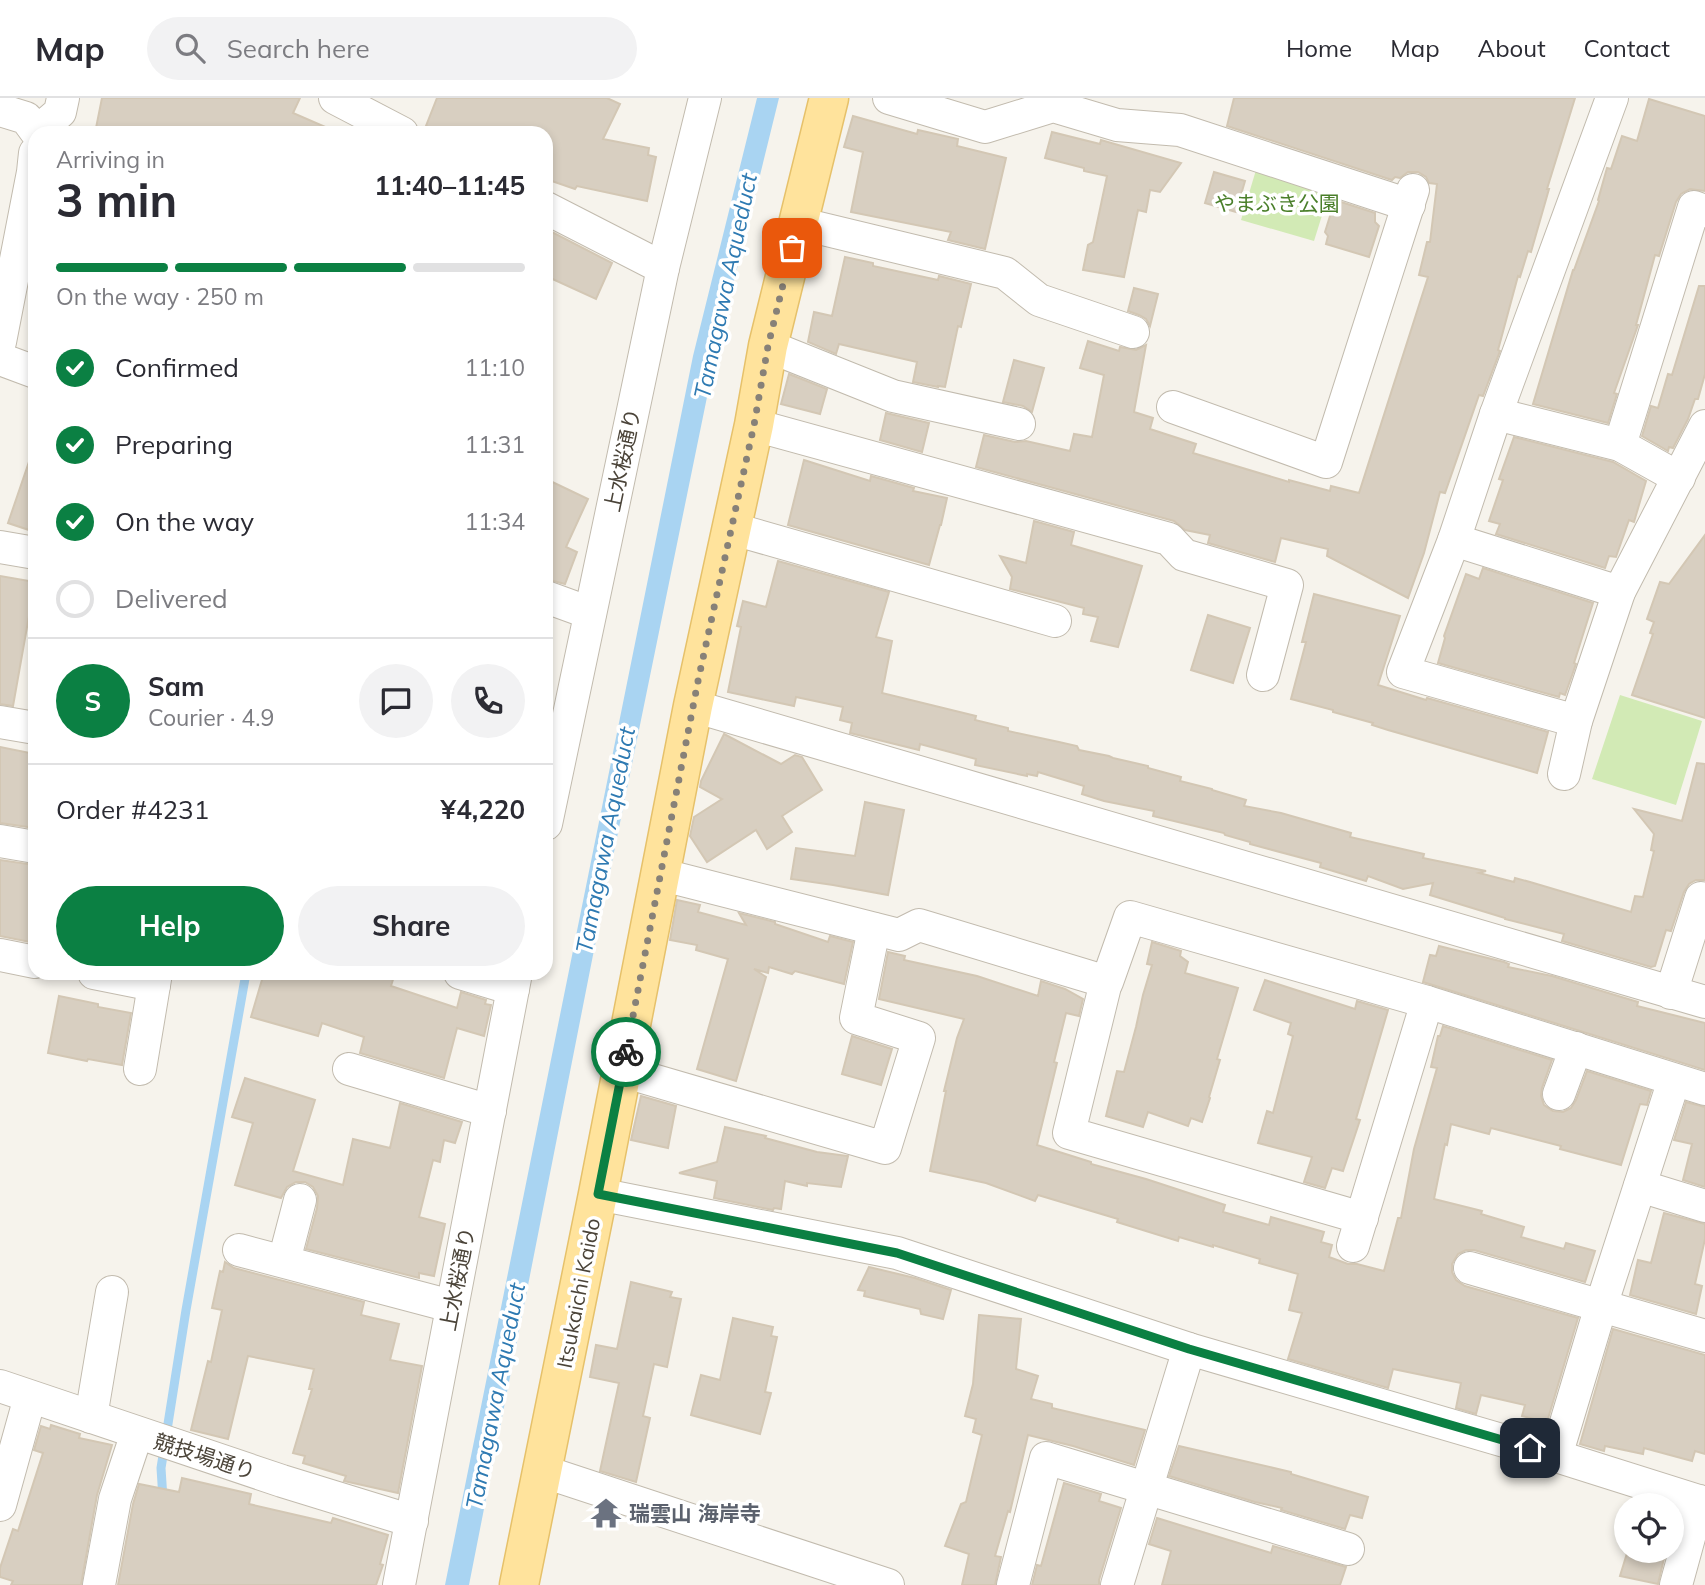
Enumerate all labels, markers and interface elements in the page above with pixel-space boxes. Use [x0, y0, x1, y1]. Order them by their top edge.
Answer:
search box [147, 17, 637, 80]
text: Map [35, 28, 105, 69]
icon: search [171, 29, 209, 67]
text: Search here [227, 32, 370, 65]
text: Home [1286, 33, 1352, 63]
text: Map [1390, 33, 1440, 63]
text: About [1478, 33, 1546, 63]
text: Contact [1584, 33, 1670, 63]
text: Arriving in [56, 145, 165, 174]
text: 11:40–11:45 [374, 169, 525, 202]
water label: Tamagawa Aqueduct [687, 170, 763, 401]
text: 3 min [56, 171, 177, 229]
park label: やまぶき公園 [1214, 190, 1340, 216]
pin [762, 218, 822, 278]
icon: bag [773, 229, 811, 267]
text: On the way · 250 m [56, 282, 264, 311]
icon: check [56, 349, 94, 387]
text: Confirmed [115, 351, 239, 384]
text: 11:10 [465, 353, 525, 382]
street label: 上水桜通り [598, 406, 646, 514]
icon: check [56, 426, 94, 464]
text: Preparing [115, 428, 233, 461]
text: 11:31 [465, 430, 525, 459]
icon: check [56, 503, 94, 541]
text: On the way [115, 505, 254, 538]
text: 11:34 [465, 507, 525, 536]
text: Delivered [115, 582, 228, 615]
button: chat [359, 664, 433, 738]
button: phone [451, 664, 525, 738]
text: Sam [148, 670, 204, 703]
text: S [85, 685, 101, 718]
text: Courier · 4.9 [148, 703, 274, 732]
water label: Tamagawa Aqueduct [569, 723, 641, 956]
text: Order #4231 [56, 793, 209, 826]
text: ¥4,220 [441, 793, 525, 826]
button: Help [56, 886, 284, 966]
button: Share [298, 886, 525, 966]
courier [591, 1017, 661, 1087]
icon: bike [607, 1033, 645, 1071]
street label: Itsukaichi Kaido [551, 1216, 605, 1370]
street label: 上水桜通り [434, 1225, 480, 1333]
water label: Tamagawa Aqueduct [459, 1279, 531, 1512]
pin [1500, 1418, 1560, 1478]
street label: 競技場通り [151, 1427, 259, 1485]
icon: home [1511, 1429, 1549, 1467]
map controls [1614, 1493, 1684, 1563]
button: locate [1614, 1493, 1684, 1563]
temple icon: 瑞雲山 海岸寺 [589, 1496, 623, 1530]
place label: 瑞雲山 海岸寺 [629, 1500, 761, 1526]

